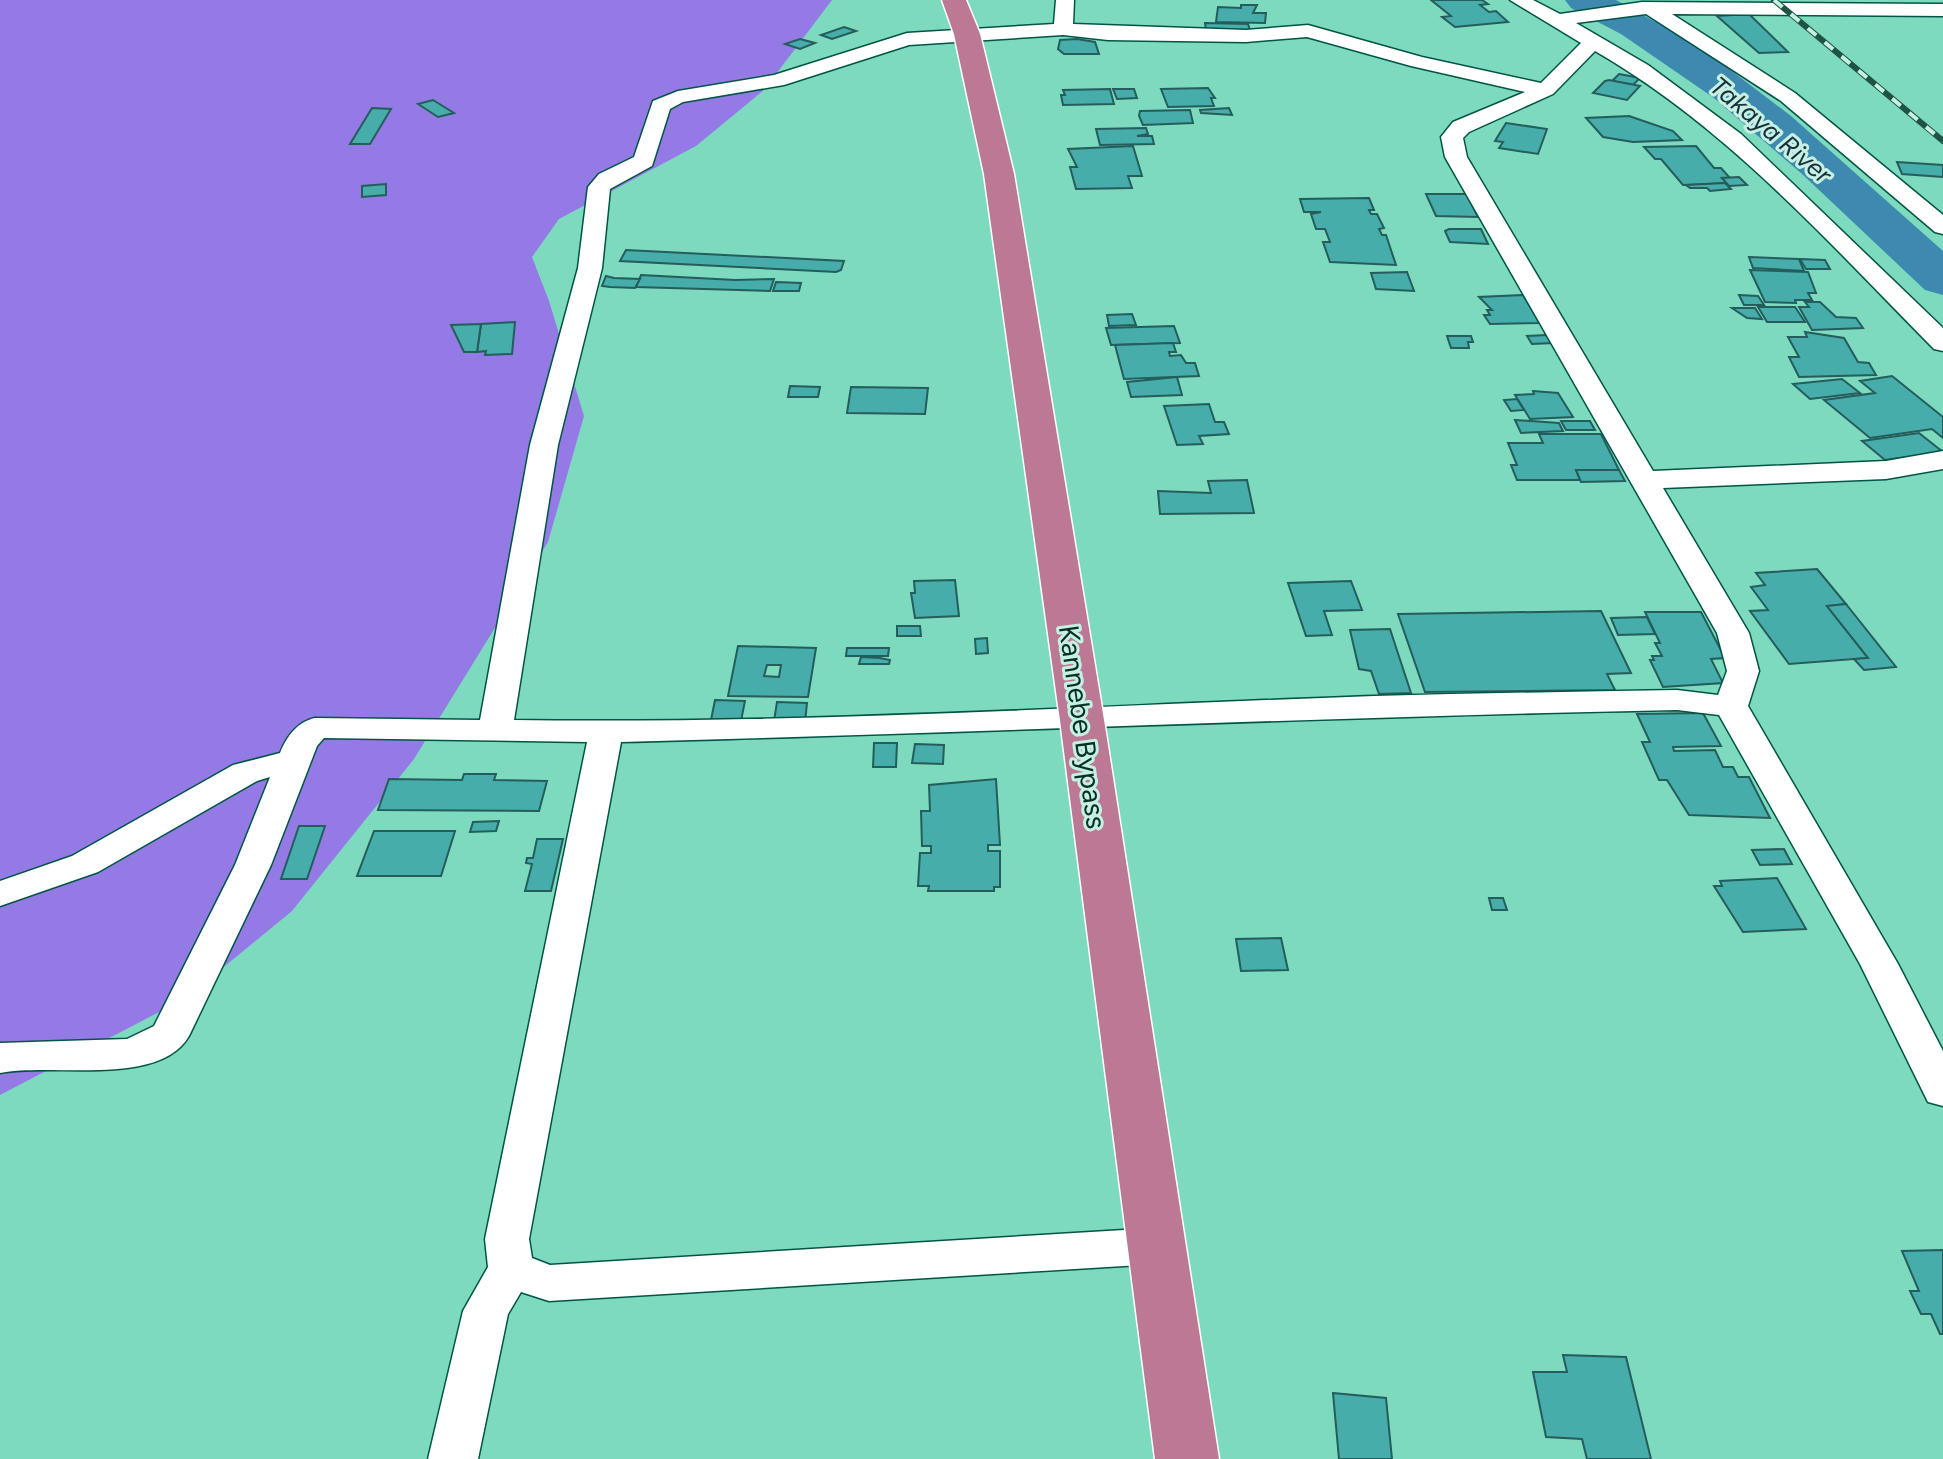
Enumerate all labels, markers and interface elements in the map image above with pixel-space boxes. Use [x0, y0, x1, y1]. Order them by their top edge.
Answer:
water label: Takaya River [1704, 70, 1839, 191]
street label: Kannebe Bypass [1052, 623, 1114, 831]

